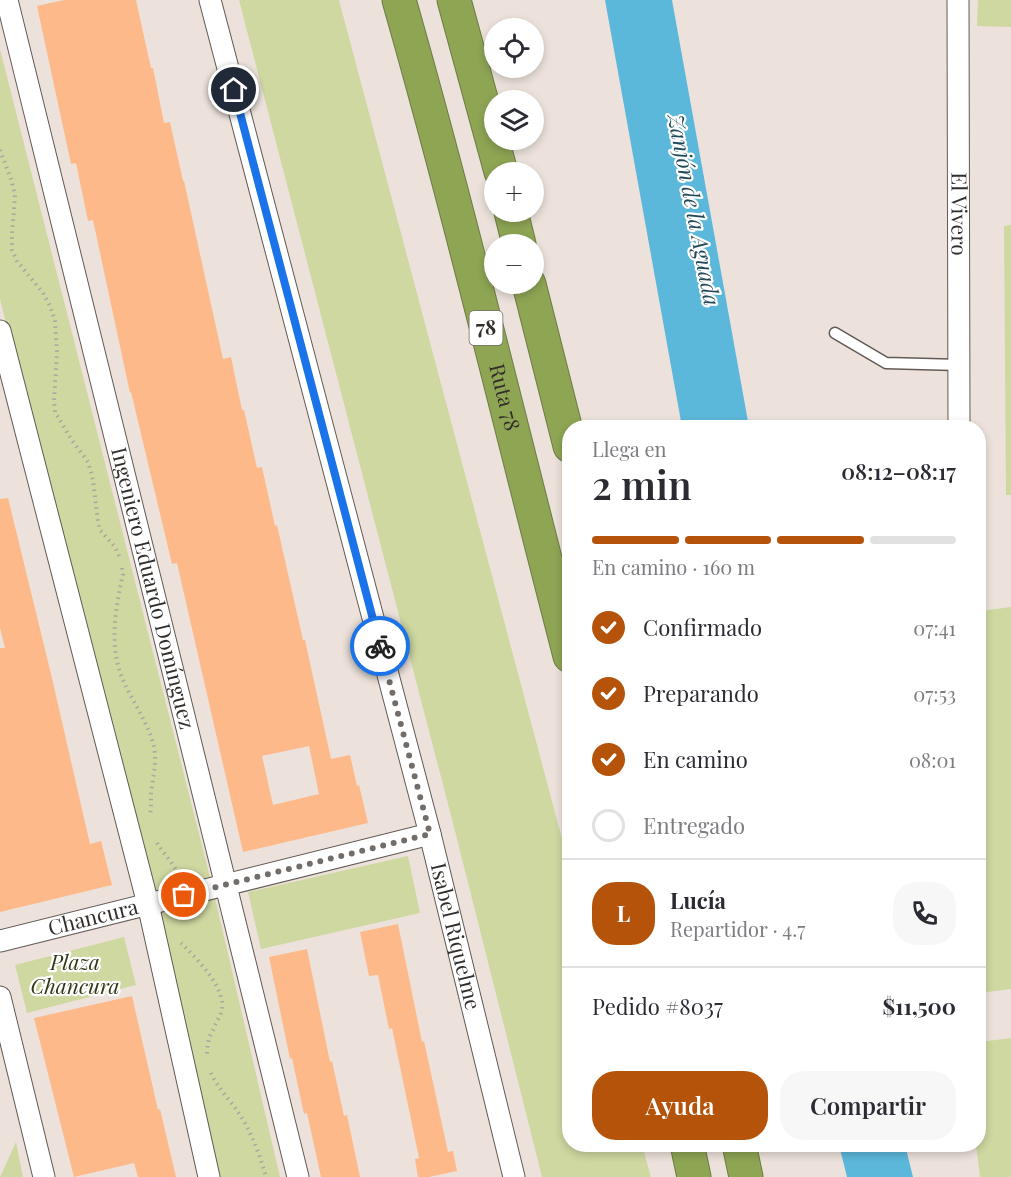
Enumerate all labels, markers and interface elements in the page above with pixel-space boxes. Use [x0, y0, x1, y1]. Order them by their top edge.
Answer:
map controls [484, 18, 544, 294]
button: locate [484, 18, 544, 78]
pin [208, 64, 259, 115]
icon: home [217, 73, 250, 106]
button: layers [484, 90, 544, 150]
water label: Zanjón de la Aguada [661, 110, 728, 308]
button: + [484, 162, 544, 222]
street label: El Vivero [946, 172, 975, 256]
button: − [484, 234, 544, 294]
road number: 78 [470, 311, 502, 345]
street label: Ruta 78 [484, 360, 528, 433]
text: Llega en [592, 435, 667, 462]
street label: Ingeniero Eduardo Domínguez [106, 444, 203, 732]
text: 08:12–08:17 [841, 456, 956, 486]
text: 2 min [592, 458, 692, 510]
text: En camino · 160 m [592, 553, 755, 580]
icon: check [592, 611, 625, 644]
text: Confirmado [643, 612, 762, 642]
text: 07:41 [913, 614, 956, 641]
courier [350, 616, 410, 676]
icon: bike [364, 630, 397, 663]
icon: check [592, 677, 625, 710]
text: Preparando [643, 678, 759, 708]
text: 07:53 [913, 680, 956, 707]
icon: check [592, 743, 625, 776]
text: En camino [643, 744, 748, 774]
text: 08:01 [909, 746, 956, 773]
text: Entregado [643, 810, 745, 840]
street label: Isabel Riquelme [426, 860, 489, 1012]
pin [158, 869, 209, 920]
icon: bag [167, 878, 200, 911]
button: phone [893, 882, 956, 945]
text: Lucía [670, 885, 726, 915]
street label: Chancura [45, 891, 141, 941]
text: L [617, 898, 630, 928]
text: Repartidor · 4.7 [670, 915, 805, 942]
park label: Plaza Chancura [31, 947, 119, 999]
text: Pedido #8037 [592, 991, 723, 1021]
text: $11,500 [882, 991, 956, 1021]
button: Ayuda [592, 1071, 768, 1140]
button: Compartir [780, 1071, 956, 1140]

